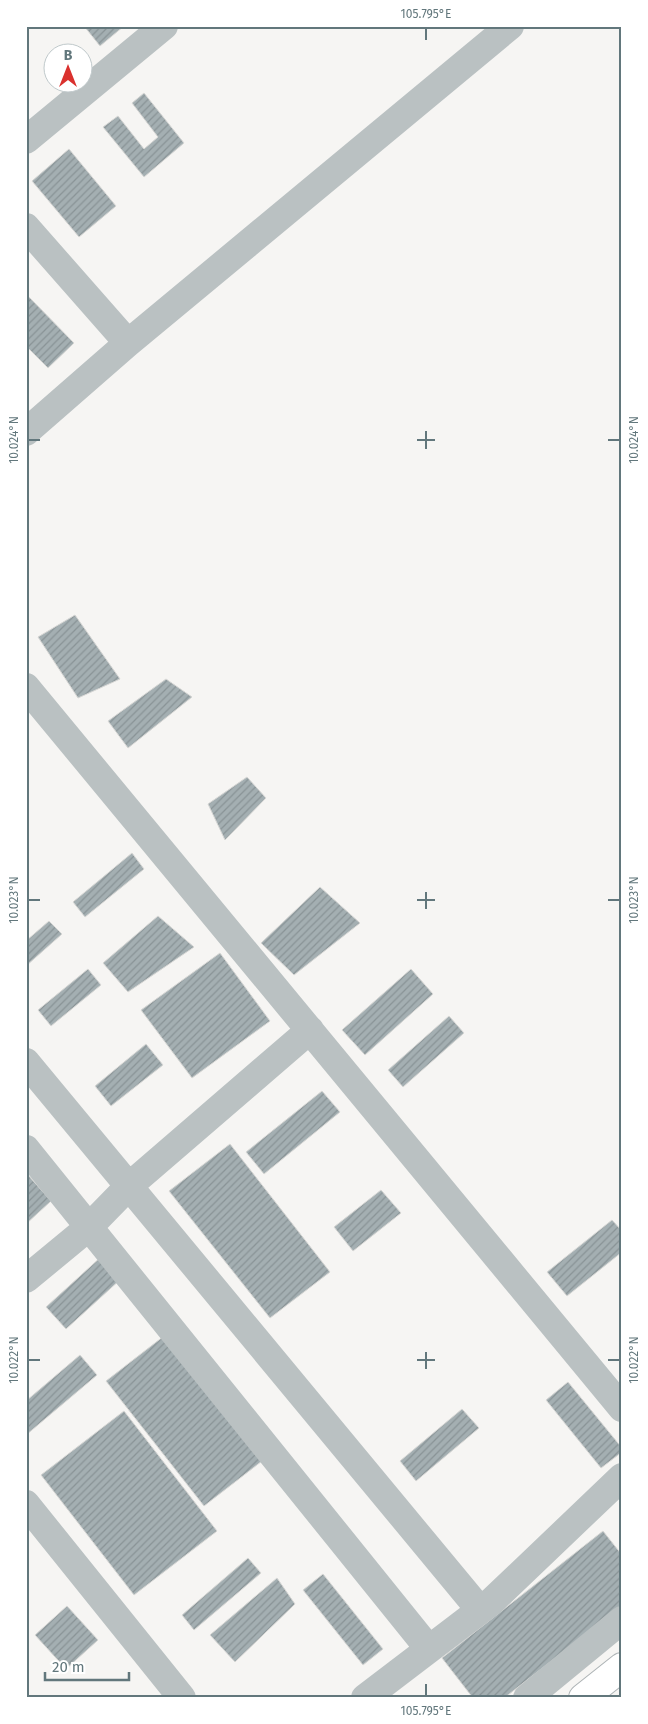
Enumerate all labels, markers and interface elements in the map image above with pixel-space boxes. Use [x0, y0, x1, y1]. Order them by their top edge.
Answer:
text: 105.795°E [401, 7, 451, 21]
north arrow [42, 42, 92, 92]
text: B [64, 47, 73, 64]
text: 10.024°N [7, 416, 21, 464]
text: 10.024°N [627, 416, 641, 464]
text: 10.023°N [7, 876, 21, 924]
text: 10.023°N [627, 876, 641, 924]
text: 10.022°N [7, 1336, 21, 1384]
text: 10.022°N [627, 1336, 641, 1384]
scale bar [45, 1649, 129, 1681]
text: 20 m [52, 1658, 85, 1676]
text: 105.795°E [401, 1704, 451, 1718]

